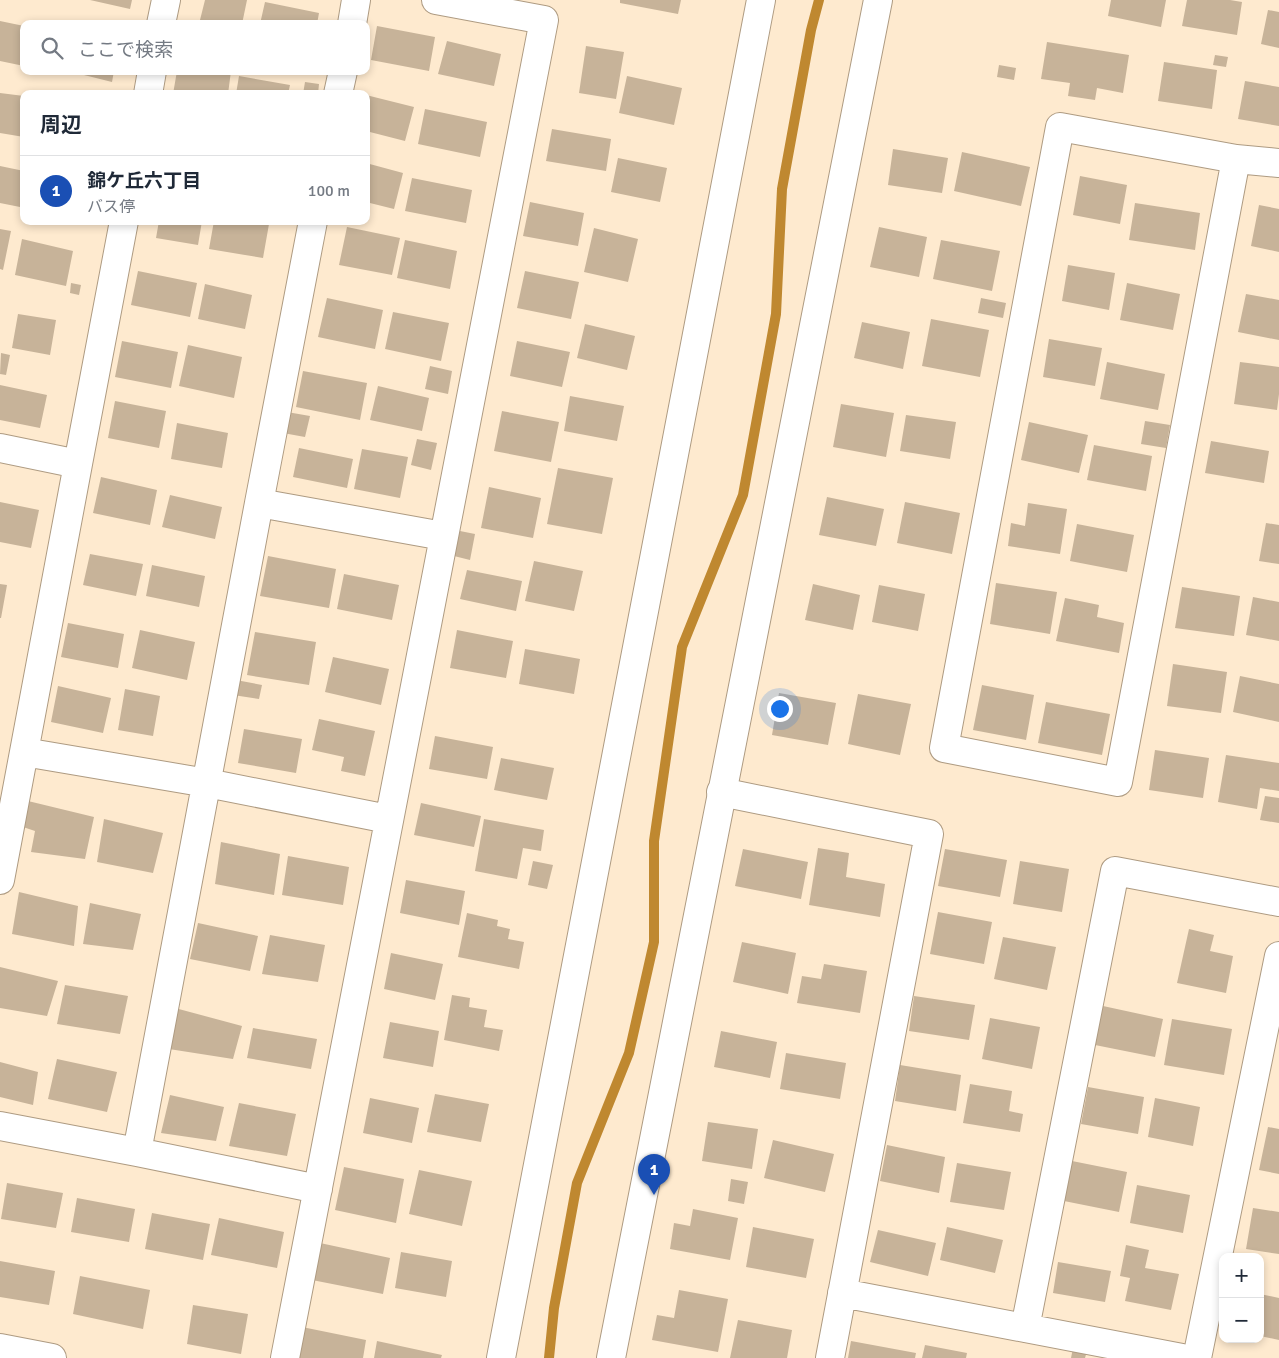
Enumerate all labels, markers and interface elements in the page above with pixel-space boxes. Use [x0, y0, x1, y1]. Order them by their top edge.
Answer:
search box [20, 20, 370, 75]
icon: search [38, 34, 66, 62]
text: ここで検索 [78, 38, 173, 62]
text: 周辺 [40, 112, 82, 138]
text: 錦ケ丘六丁目 [87, 169, 201, 193]
text: 1 [52, 181, 60, 201]
text: 100 m [308, 181, 350, 201]
text: バス停 [87, 197, 135, 217]
your location [767, 696, 793, 722]
pin: 1 [638, 1154, 670, 1195]
map controls [1219, 1253, 1264, 1343]
button: + [1219, 1253, 1264, 1298]
button: − [1219, 1298, 1264, 1343]

